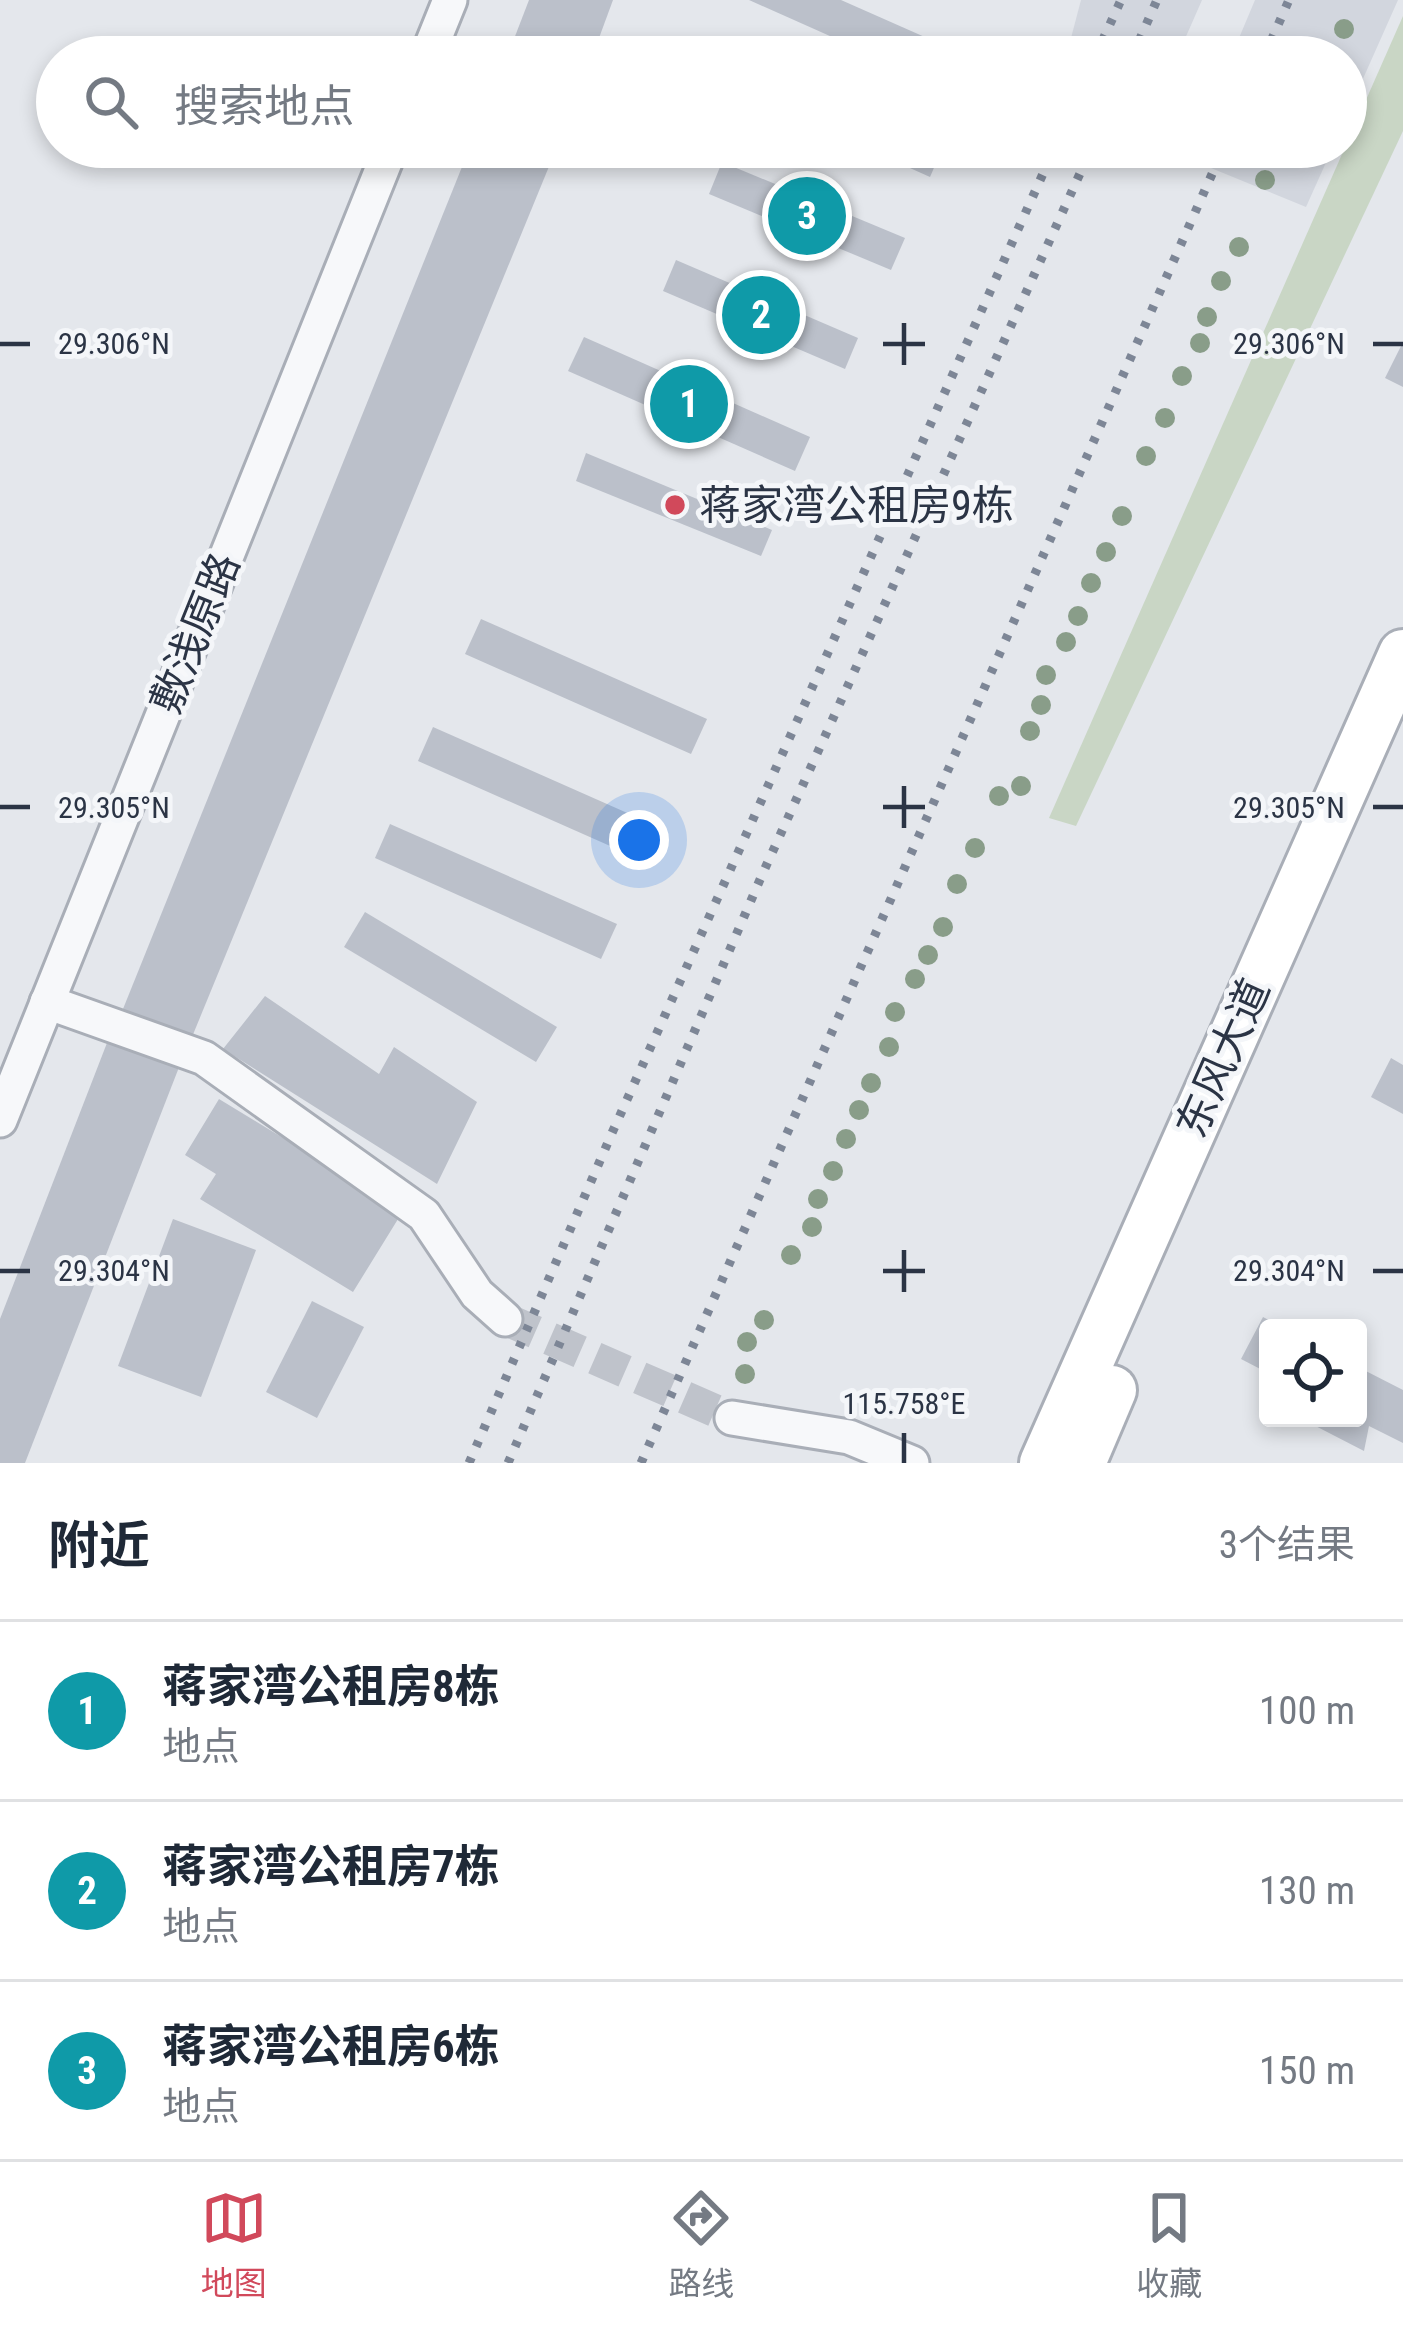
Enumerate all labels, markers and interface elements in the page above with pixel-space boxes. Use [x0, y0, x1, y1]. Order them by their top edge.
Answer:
search box [36, 36, 1367, 168]
icon: search [78, 69, 144, 135]
text: 搜索地点 [174, 80, 354, 133]
pin: 3 [768, 171, 846, 261]
pin: 2 [722, 270, 800, 360]
text: 29.306°N [58, 326, 170, 361]
text: 29.306°N [1233, 326, 1345, 361]
pin: 1 [650, 359, 728, 449]
place label: 蒋家湾公租房9栋 [699, 481, 1014, 530]
marker: 蒋家湾公租房9栋 [662, 492, 688, 518]
street label: 敷浅原路 [141, 546, 249, 720]
text: 29.305°N [58, 790, 170, 825]
text: 29.305°N [1233, 790, 1345, 825]
your location [609, 810, 669, 870]
street label: 东风大道 [1166, 971, 1280, 1145]
text: 29.304°N [58, 1253, 170, 1288]
text: 29.304°N [1233, 1253, 1345, 1288]
map controls [1259, 1319, 1367, 1427]
button: locate [1259, 1319, 1367, 1427]
text: 115.758°E [843, 1386, 965, 1421]
text: 附近 [48, 1516, 150, 1575]
text: 3个结果 [1219, 1522, 1355, 1568]
text: 蒋家湾公租房8栋 [162, 1660, 500, 1713]
text: 1 [77, 1688, 97, 1734]
text: 100 m [1259, 1688, 1355, 1734]
text: 地点 [162, 1724, 240, 1770]
text: 蒋家湾公租房7栋 [162, 1840, 500, 1893]
text: 2 [77, 1868, 97, 1914]
text: 130 m [1259, 1868, 1355, 1914]
text: 地点 [162, 1904, 240, 1950]
text: 蒋家湾公租房6栋 [162, 2020, 500, 2073]
text: 3 [77, 2048, 97, 2094]
text: 150 m [1259, 2048, 1355, 2094]
text: 地点 [162, 2084, 240, 2130]
tab: 地图 [201, 2185, 267, 2305]
tab: 路线 [668, 2185, 734, 2305]
tab: 收藏 [1136, 2185, 1202, 2305]

